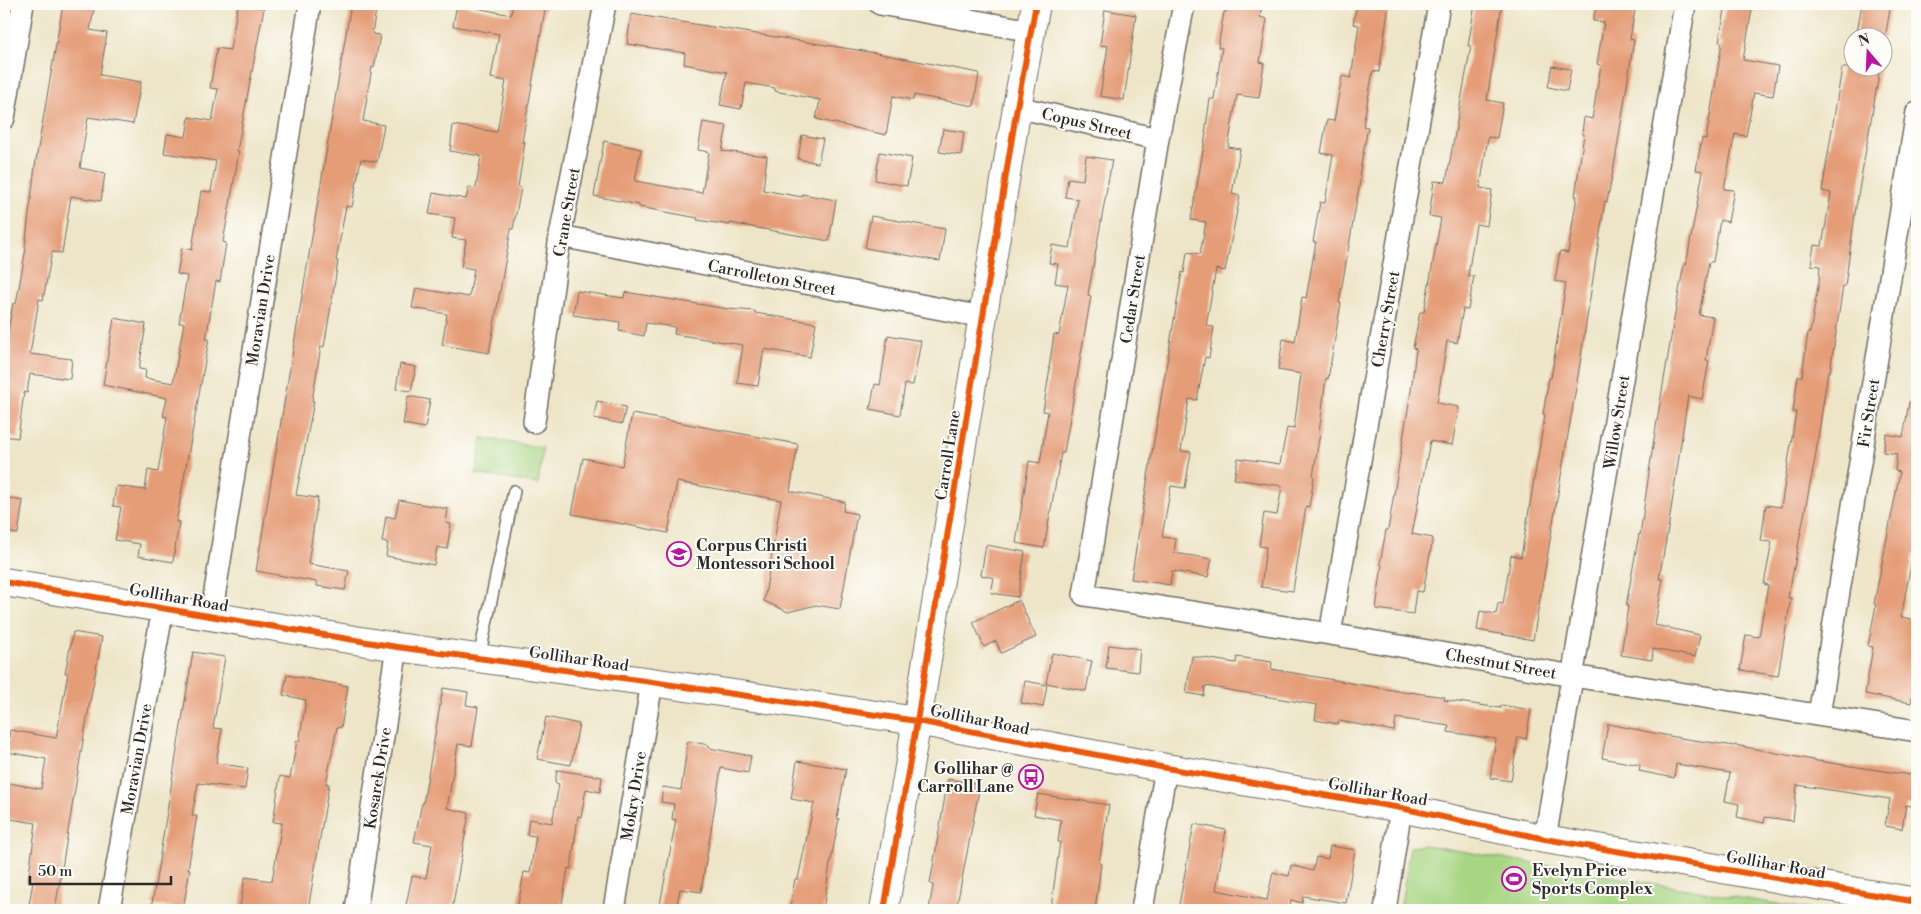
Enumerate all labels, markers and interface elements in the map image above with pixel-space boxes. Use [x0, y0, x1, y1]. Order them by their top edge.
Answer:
north arrow [1844, 28, 1894, 78]
text: N [1856, 30, 1872, 51]
street label: Copus Street [1040, 104, 1134, 144]
street label: Crane Street [549, 166, 585, 258]
street label: Moravian Drive [242, 253, 280, 367]
street label: Cedar Street [1116, 253, 1150, 345]
street label: Carrolleton Street [706, 256, 838, 300]
street label: Cherry Street [1368, 269, 1404, 369]
street label: Willow Street [1600, 373, 1634, 472]
street label: Fir Street [1854, 377, 1884, 449]
street label: Carroll Lane [931, 409, 965, 502]
place label: Corpus Christi Montessori School [696, 536, 836, 574]
school or university icon: Corpus Christi Montessori School [666, 541, 692, 567]
street label: Gollihar Road [128, 579, 230, 617]
street label: Gollihar Road [528, 642, 630, 676]
street label: Chestnut Street [1444, 644, 1558, 684]
street label: Gollihar Road [929, 701, 1031, 739]
street label: Moravian Drive [117, 702, 157, 816]
street label: Kosarek Drive [360, 726, 396, 831]
street label: Mokry Drive [617, 750, 651, 843]
place label: Gollihar @ Carroll Lane [917, 759, 1014, 797]
bus stop icon: Gollihar @ Carroll Lane [1018, 764, 1044, 790]
street label: Gollihar Road [1327, 773, 1429, 811]
street label: Gollihar Road [1725, 846, 1827, 884]
scale bar [30, 854, 171, 886]
place label: Evelyn Price Sports Complex [1532, 861, 1653, 899]
text: 50 m [38, 862, 72, 881]
sports icon: Evelyn Price Sports Complex [1501, 866, 1527, 892]

